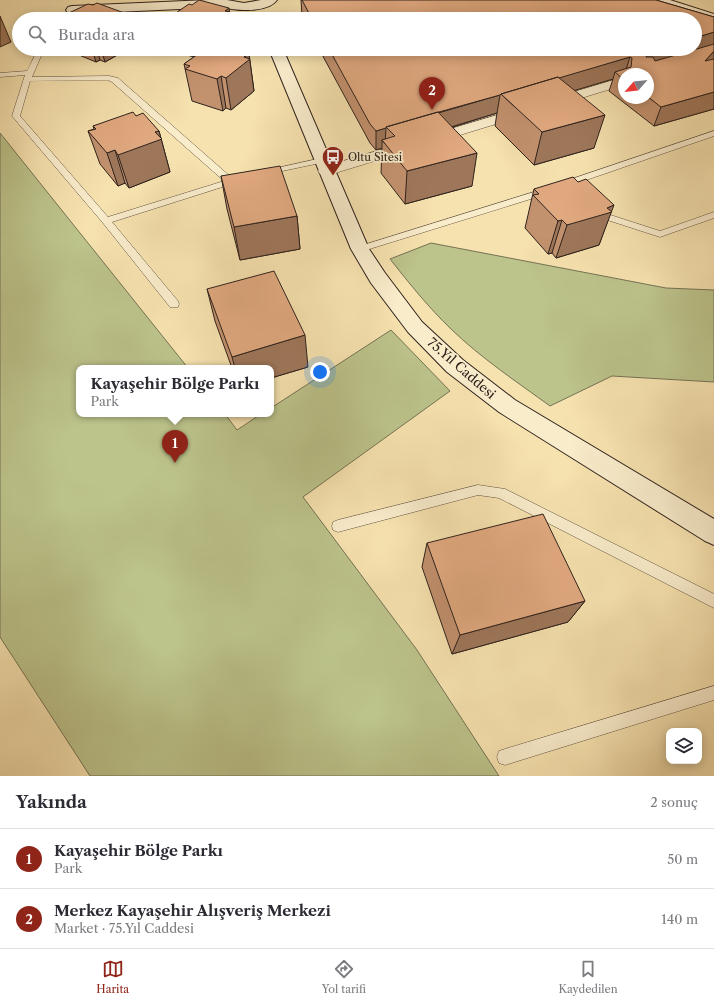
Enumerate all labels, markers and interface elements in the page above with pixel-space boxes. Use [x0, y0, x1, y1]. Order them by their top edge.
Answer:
search box [12, 12, 702, 56]
icon: search [26, 23, 48, 45]
text: Burada ara [58, 25, 135, 44]
north arrow [618, 68, 654, 104]
pin: 2 [419, 77, 445, 110]
bus stop icon: Oltu Sitesi [320, 144, 346, 177]
place label: Oltu Sitesi [348, 150, 403, 164]
street label: 75.Yıl Caddesi [425, 334, 499, 402]
your location [310, 362, 330, 382]
popup [76, 365, 274, 417]
text: Kayaşehir Bölge Parkı [91, 374, 259, 393]
text: Park [91, 393, 119, 409]
pin: 1 [162, 430, 188, 463]
map controls [666, 728, 702, 764]
button: layers [666, 728, 702, 764]
text: Yakında [16, 792, 87, 812]
text: 2 sonuç [650, 794, 698, 810]
text: Kayaşehir Bölge Parkı [54, 841, 223, 860]
text: 1 [26, 851, 32, 867]
text: 50 m [667, 851, 698, 867]
text: Park [54, 860, 82, 876]
text: Merkez Kayaşehir Alışveriş Merkezi [54, 901, 331, 920]
text: 2 [25, 911, 33, 927]
text: 140 m [661, 911, 698, 927]
text: Market · 75.Yıl Caddesi [54, 920, 194, 936]
tab: Harita [96, 958, 129, 996]
tab: Yol tarifi [322, 958, 366, 996]
tab: Kaydedilen [559, 958, 618, 996]

